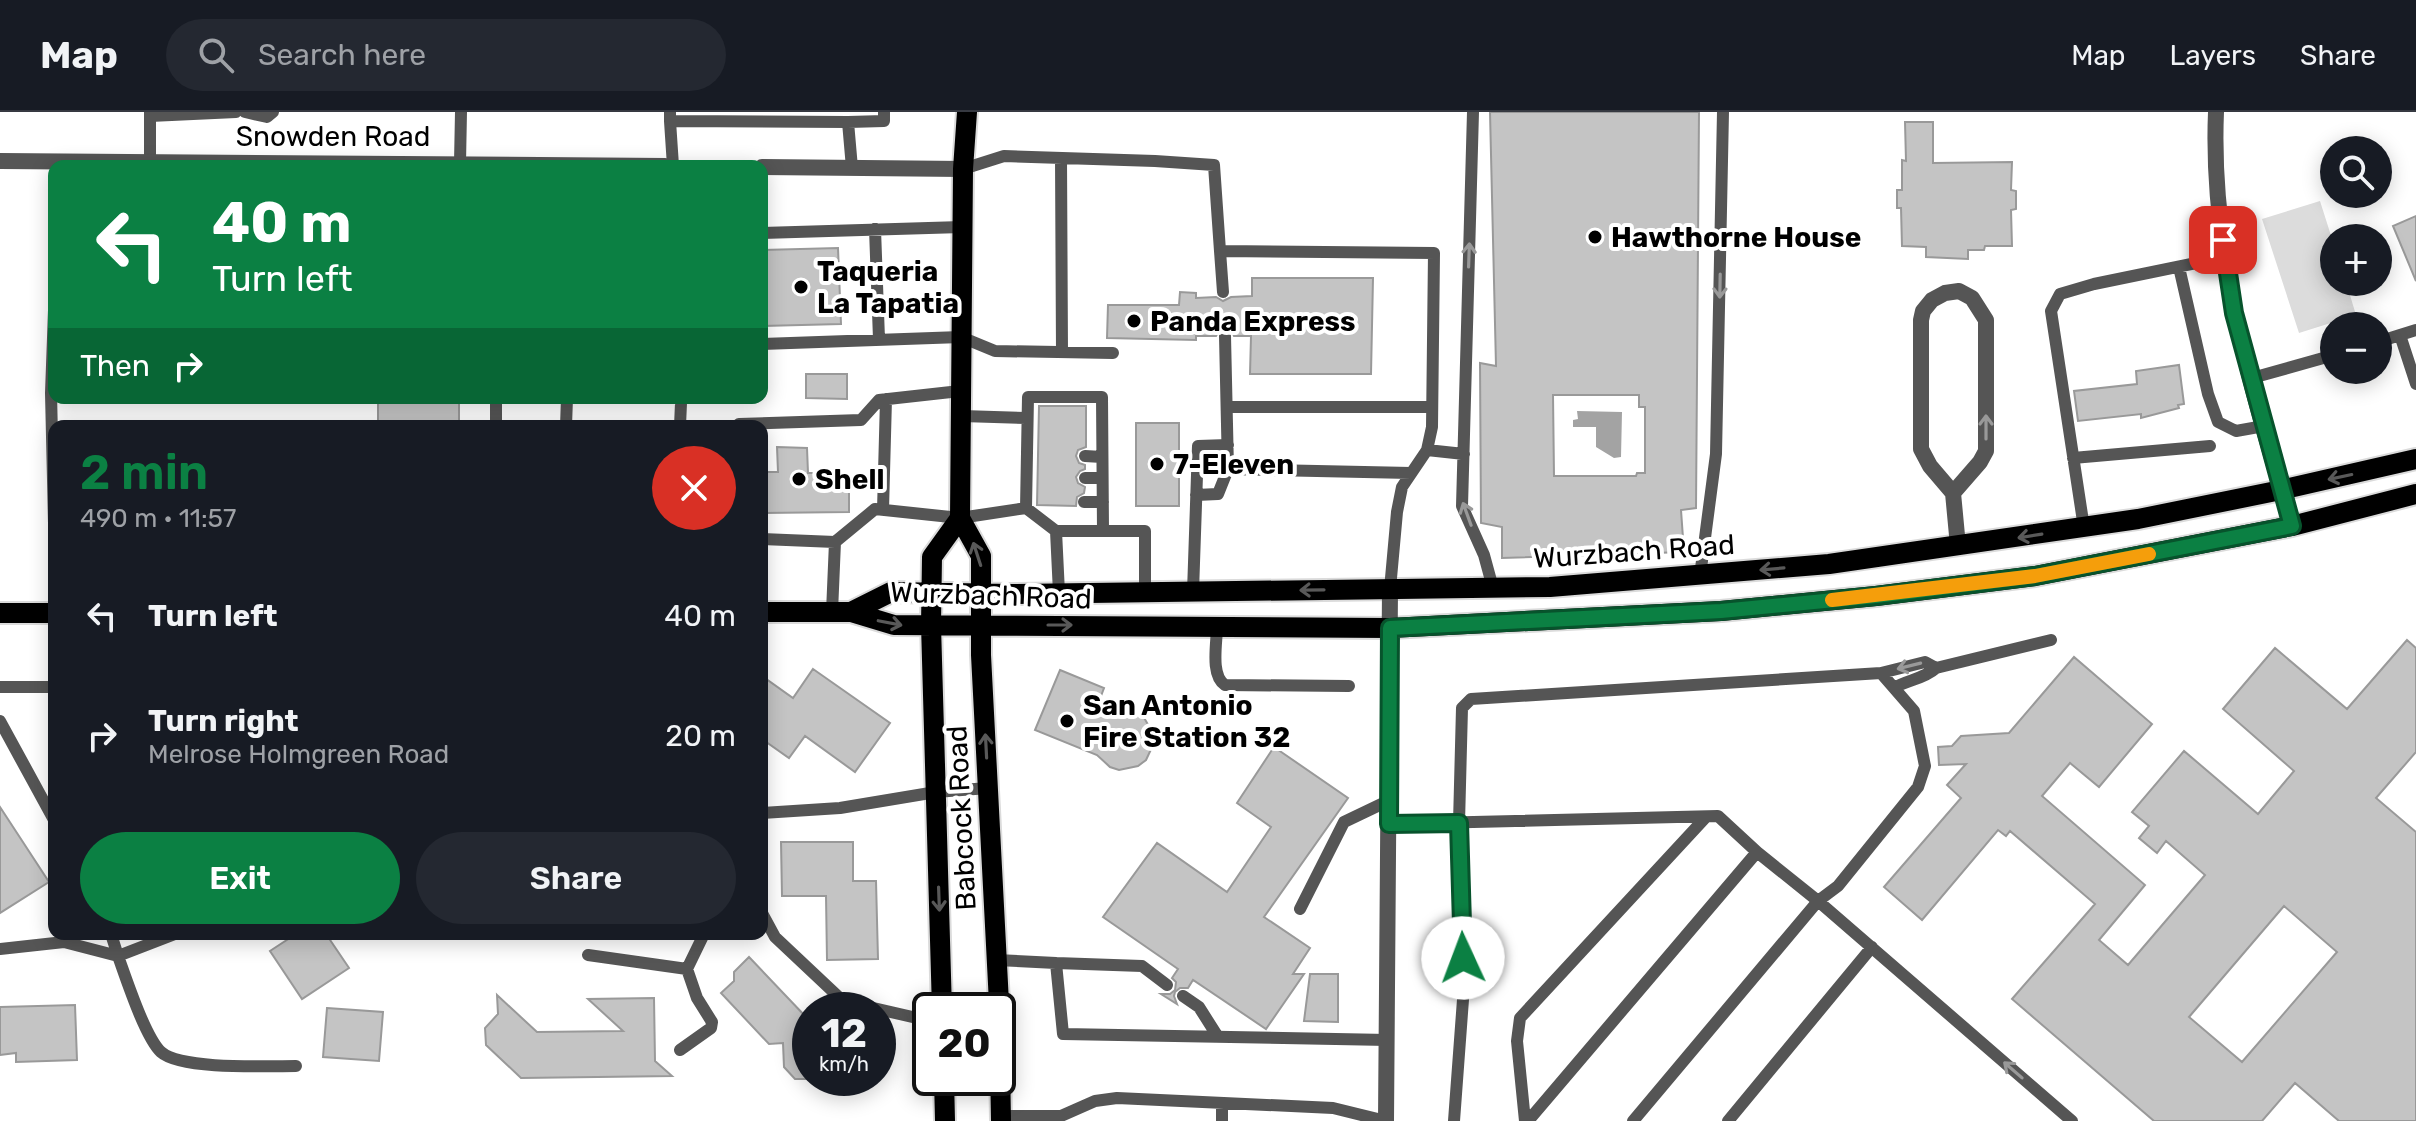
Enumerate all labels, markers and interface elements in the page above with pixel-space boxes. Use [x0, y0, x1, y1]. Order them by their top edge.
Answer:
search box [166, 19, 726, 91]
text: Map [40, 32, 118, 78]
icon: search [194, 33, 238, 77]
text: Search here [258, 37, 426, 73]
text: Map [2071, 39, 2126, 72]
text: Layers [2170, 39, 2256, 72]
text: Share [2300, 39, 2376, 72]
street label: Snowden Road [236, 120, 430, 153]
map controls [2320, 136, 2392, 384]
button: search [2320, 136, 2392, 208]
text: 40 m [212, 190, 352, 256]
icon: left [80, 192, 184, 296]
pin [2189, 206, 2257, 274]
icon: arrive [2201, 218, 2245, 262]
place label: Hawthorne House [1611, 221, 1861, 254]
button: + [2320, 224, 2392, 296]
marker: Hawthorne House [1586, 228, 1604, 246]
one-way arrow [1462, 242, 1477, 269]
place label: Taqueria La Tapatia [817, 255, 959, 320]
text: Turn left [212, 257, 353, 300]
one-way arrow [1712, 272, 1727, 299]
marker: Taqueria La Tapatia [792, 278, 810, 296]
place label: Panda Express [1150, 305, 1356, 338]
marker: Panda Express [1125, 312, 1143, 330]
button: − [2320, 312, 2392, 384]
icon: right [166, 344, 210, 388]
text: Then [80, 348, 150, 384]
one-way arrow [1978, 414, 1994, 441]
text: 2 min [80, 444, 208, 501]
button: close [652, 446, 736, 530]
place label: 7-Eleven [1173, 448, 1294, 481]
marker: 7-Eleven [1148, 455, 1166, 473]
place label: Shell [815, 463, 884, 496]
marker: Shell [790, 470, 808, 488]
one-way arrow [2328, 470, 2353, 485]
one-way arrow [1459, 502, 1473, 527]
text: 490 m · 11:57 [80, 503, 236, 534]
street label: Wurzbach Road [1532, 528, 1736, 575]
one-way arrow [2018, 529, 2043, 544]
one-way arrow [968, 542, 983, 567]
one-way arrow [1759, 562, 1786, 577]
street label: Wurzbach Road [890, 575, 1092, 616]
one-way arrow [1299, 582, 1326, 598]
icon: left [80, 594, 124, 638]
text: Turn left [148, 598, 278, 634]
text: 40 m [664, 598, 736, 634]
one-way arrow [877, 616, 903, 631]
one-way arrow [1046, 618, 1073, 633]
one-way arrow [1897, 659, 1923, 674]
place label: San Antonio Fire Station 32 [1083, 689, 1290, 754]
text: Turn right [148, 703, 299, 739]
marker: San Antonio Fire Station 32 [1058, 712, 1076, 730]
icon: right [80, 714, 124, 758]
text: 20 m [665, 718, 736, 754]
street label: Babcock Road [940, 725, 983, 911]
one-way arrow [978, 734, 993, 760]
text: Melrose Holmgreen Road [148, 739, 449, 770]
button: Exit [80, 832, 400, 924]
button: Share [416, 832, 736, 924]
one-way arrow [932, 885, 947, 912]
position arrow [1421, 916, 1505, 1000]
speed limit sign: 20 [912, 992, 1016, 1096]
text: 12 [821, 1010, 867, 1057]
text: km/h [819, 1052, 869, 1076]
one-way arrow [2004, 1061, 2024, 1079]

